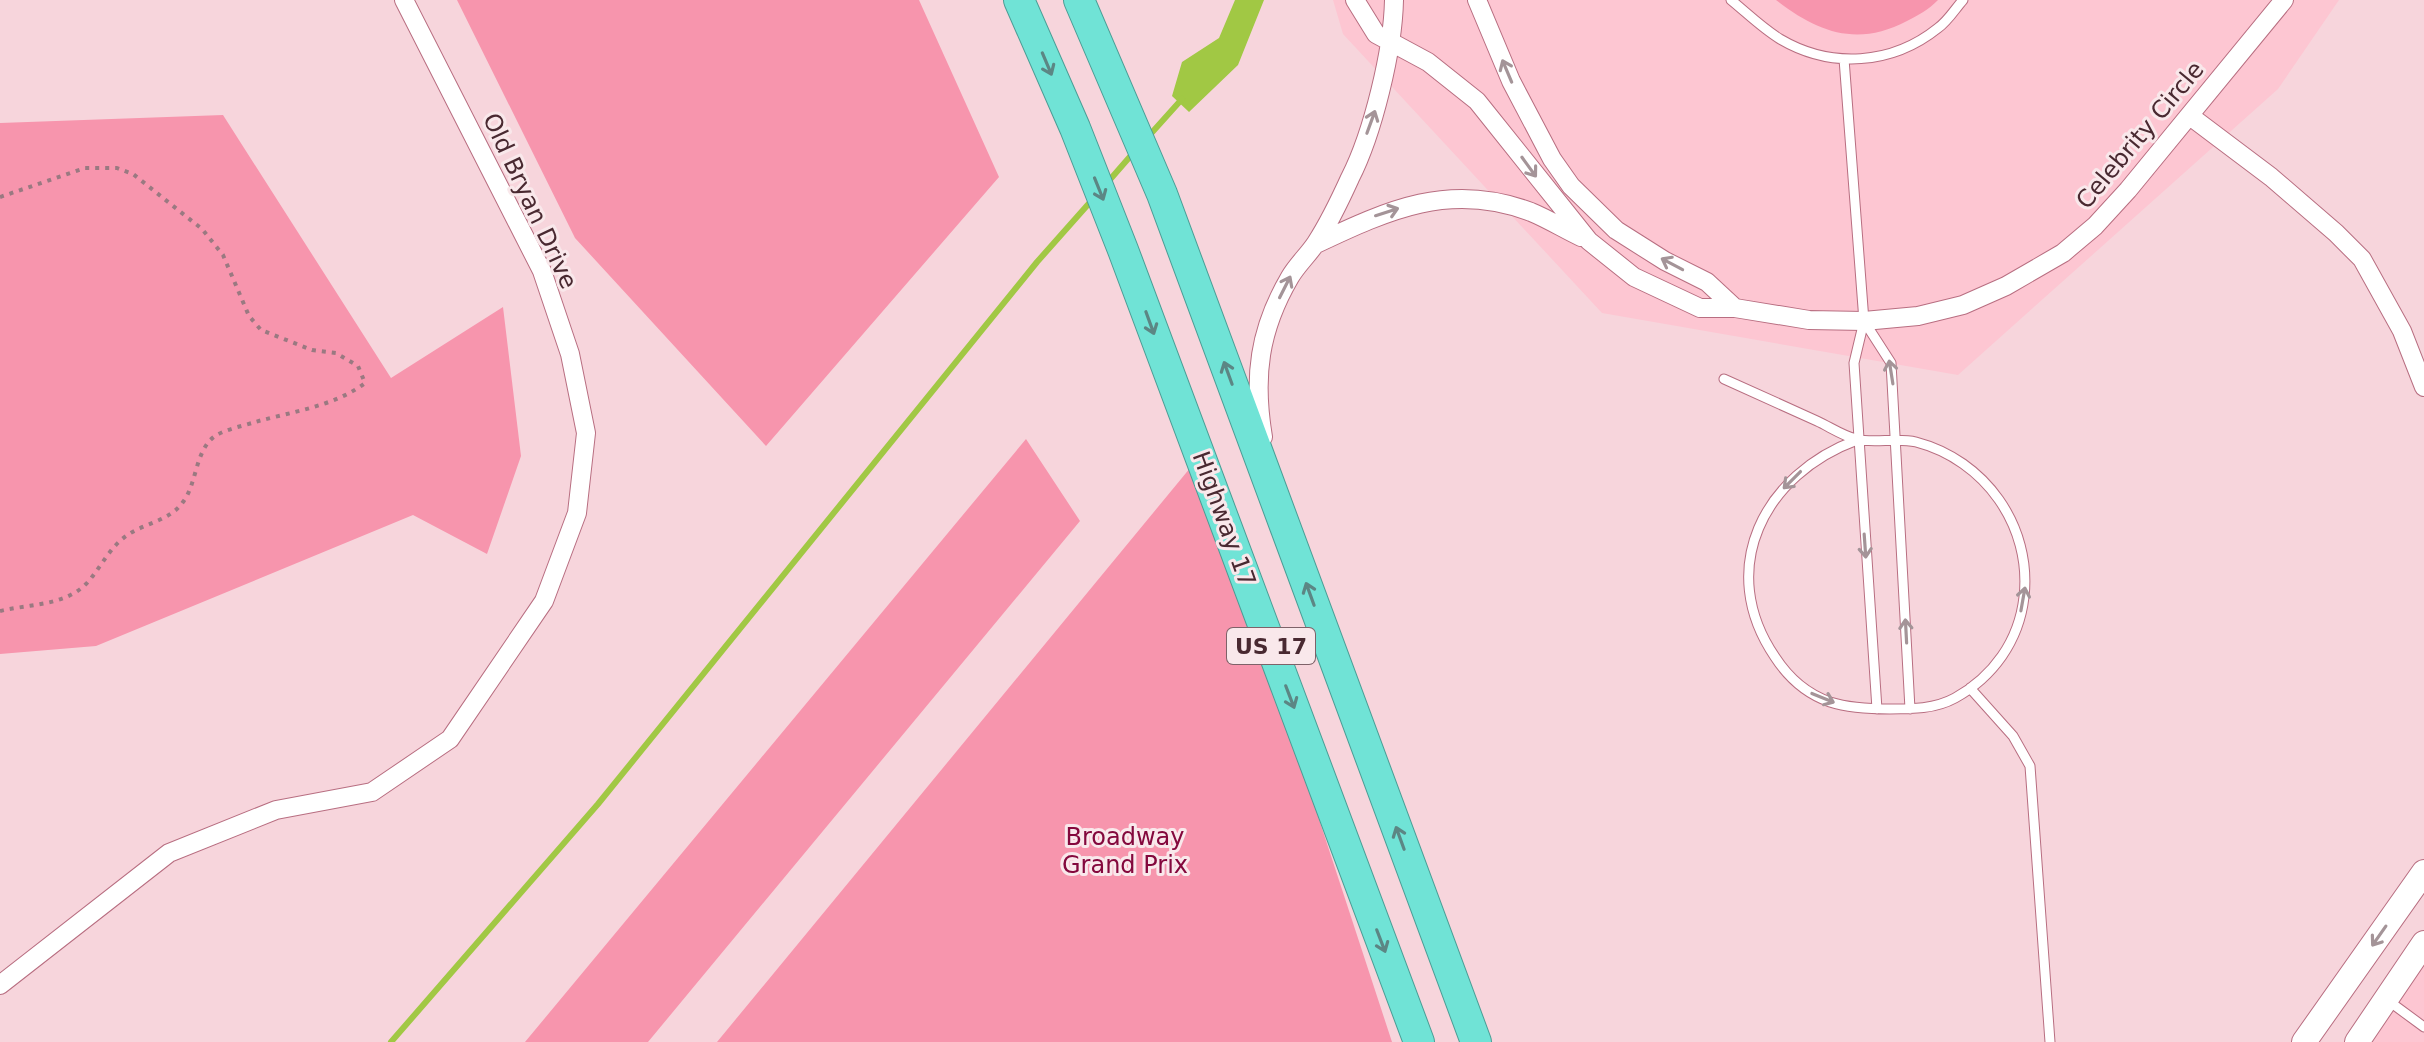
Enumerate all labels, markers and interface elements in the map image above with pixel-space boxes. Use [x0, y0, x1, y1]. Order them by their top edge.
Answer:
one-way arrow [1041, 51, 1056, 76]
street label: Celebrity Circle [2070, 56, 2210, 214]
one-way arrow [1499, 59, 1514, 84]
street label: Old Bryan Drive [477, 109, 583, 293]
one-way arrow [1365, 110, 1379, 135]
one-way arrow [1520, 156, 1537, 177]
one-way arrow [1093, 176, 1107, 201]
one-way arrow [1374, 204, 1399, 218]
one-way arrow [1660, 255, 1684, 271]
one-way arrow [1278, 275, 1293, 299]
one-way arrow [1144, 310, 1159, 335]
one-way arrow [1882, 360, 1897, 386]
one-way arrow [1220, 361, 1234, 386]
street label: Highway 17 [1187, 448, 1261, 590]
one-way arrow [1783, 470, 1802, 489]
one-way arrow [1858, 532, 1873, 559]
one-way arrow [1301, 582, 1316, 607]
one-way arrow [2016, 587, 2031, 613]
one-way arrow [1898, 618, 1913, 645]
road number: US 17 [1227, 628, 1315, 664]
one-way arrow [1284, 685, 1298, 709]
one-way arrow [1810, 692, 1835, 707]
park label: Broadway Grand Prix [1062, 823, 1188, 879]
one-way arrow [1392, 826, 1406, 850]
one-way arrow [2371, 925, 2388, 946]
one-way arrow [1375, 928, 1389, 953]

